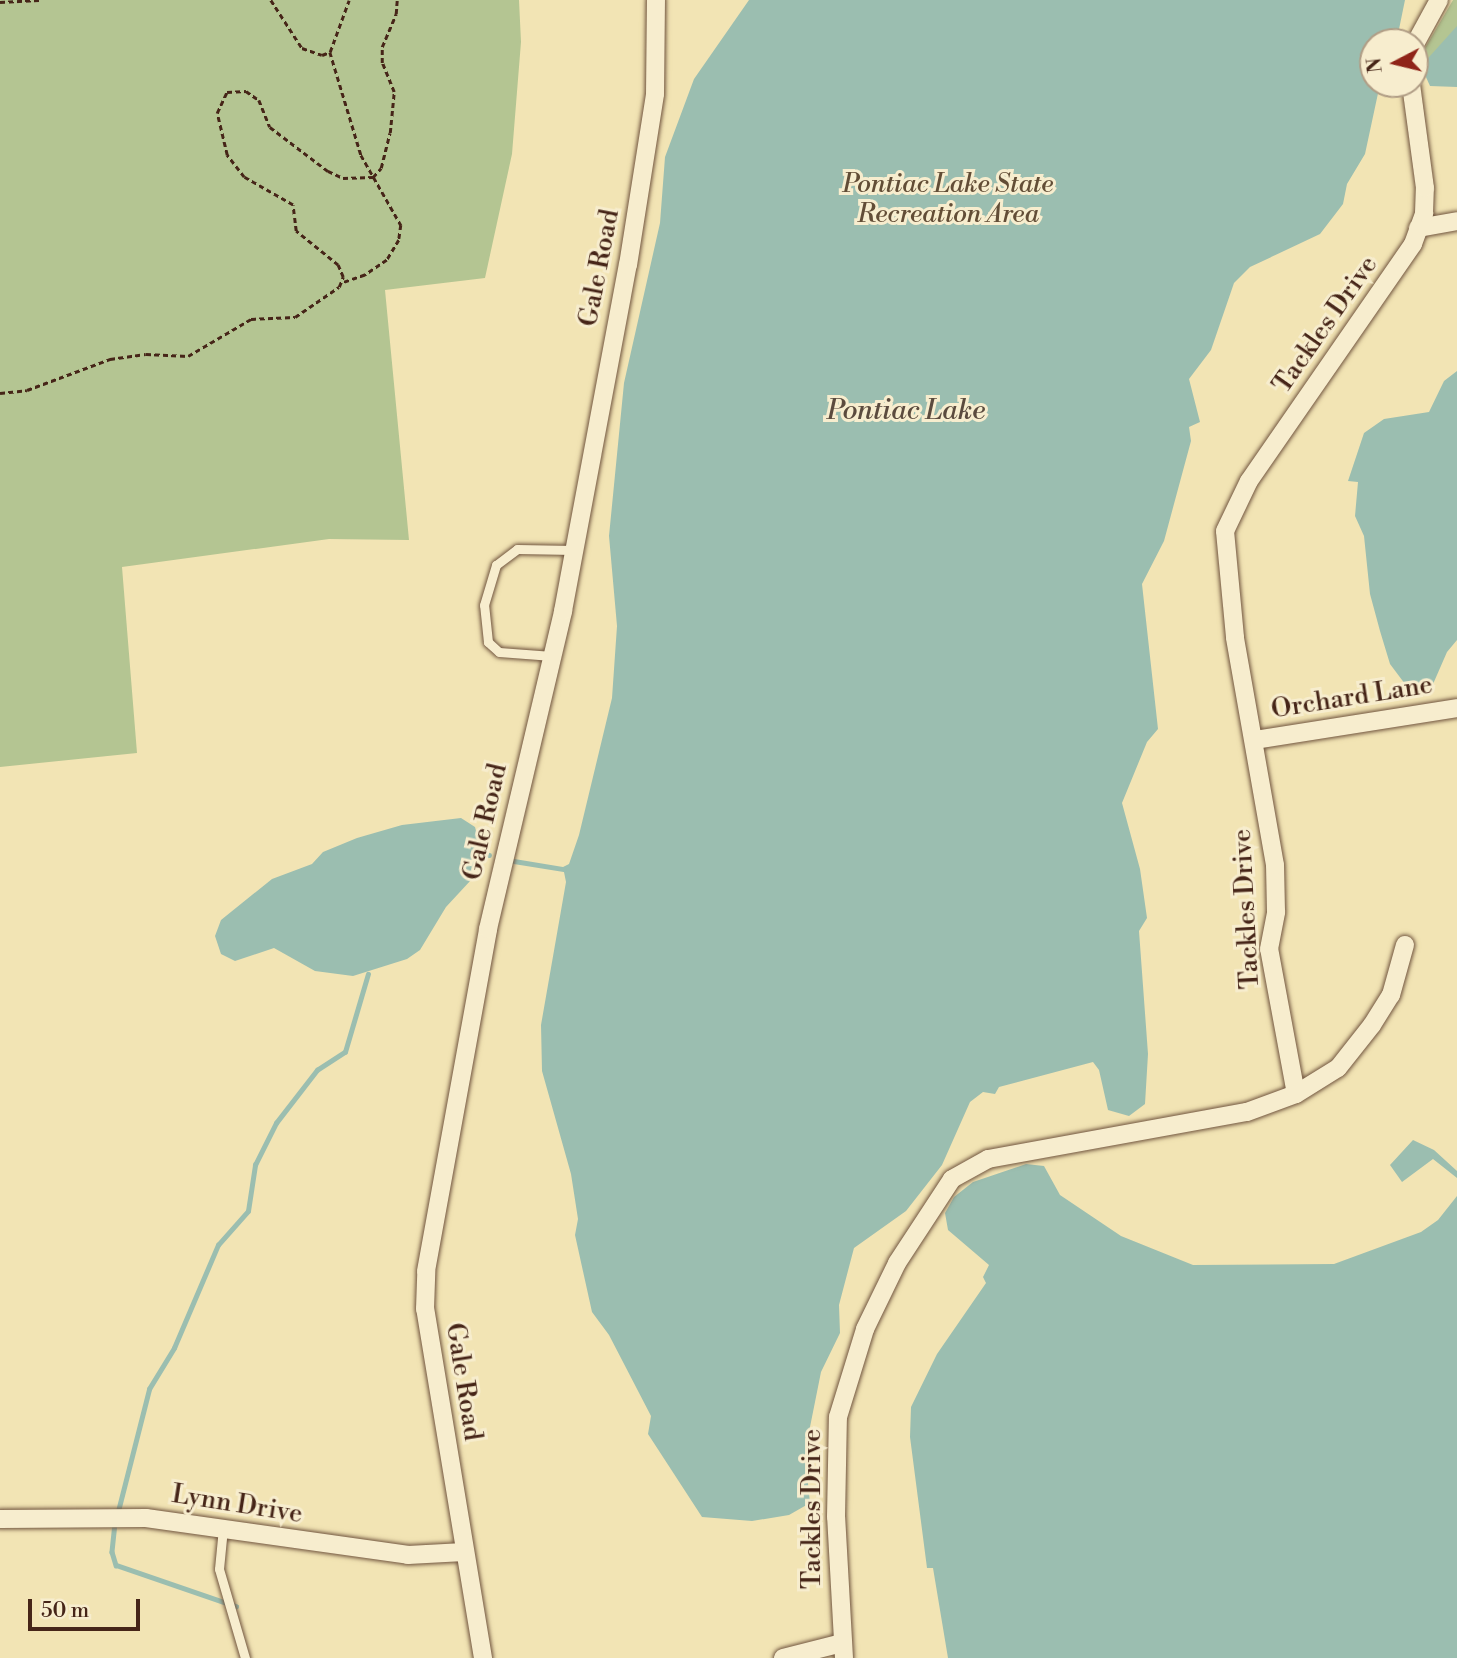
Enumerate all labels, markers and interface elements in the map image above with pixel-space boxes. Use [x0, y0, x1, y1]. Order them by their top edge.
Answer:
north arrow [1359, 28, 1429, 98]
text: N [1362, 56, 1388, 74]
park label: Pontiac Lake State Recreation Area [843, 169, 1053, 230]
street label: Gale Road [573, 207, 627, 329]
street label: Tackles Drive [1267, 250, 1385, 400]
water label: Pontiac Lake [827, 394, 985, 428]
street label: Orchard Lane [1269, 670, 1435, 726]
street label: Gale Road [457, 761, 515, 883]
street label: Tackles Drive [1227, 828, 1267, 990]
street label: Gale Road [438, 1321, 488, 1443]
street label: Tackles Drive [797, 1429, 829, 1589]
street label: Lynn Drive [169, 1479, 305, 1531]
scale bar [32, 1584, 144, 1628]
text: 50 m [41, 1598, 89, 1624]

